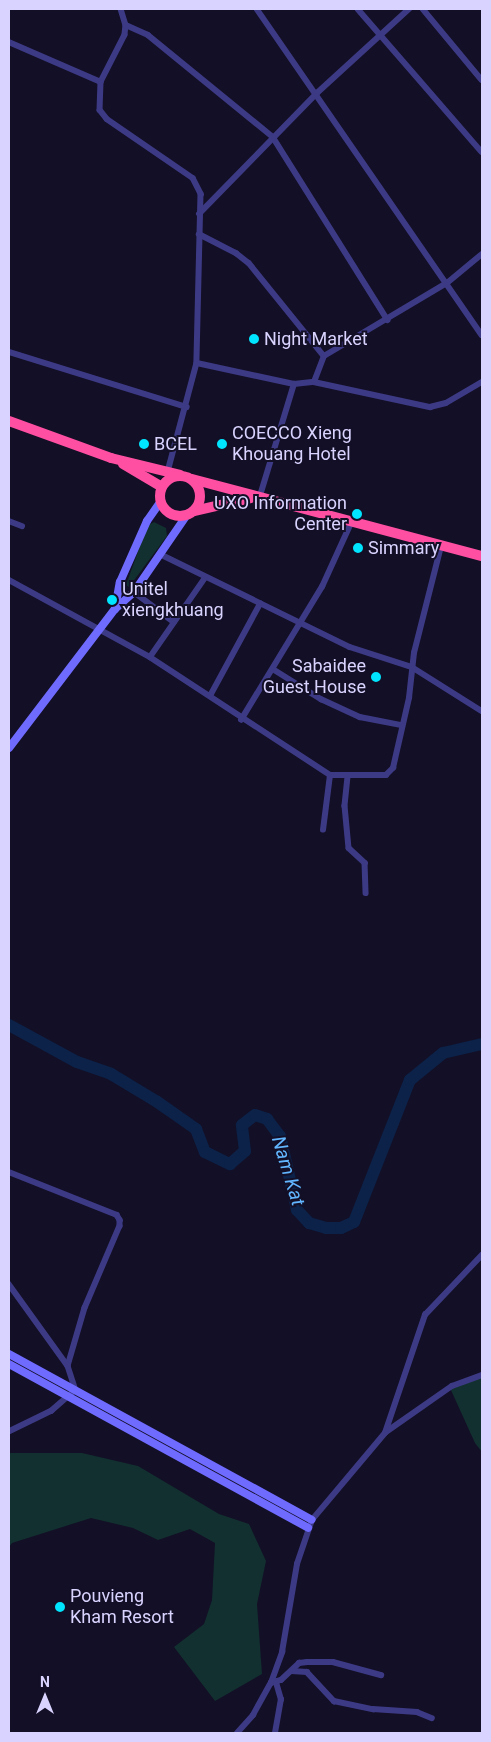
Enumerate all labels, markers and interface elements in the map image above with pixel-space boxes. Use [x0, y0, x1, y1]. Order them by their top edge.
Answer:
place label: Night Market [264, 328, 368, 350]
marker: Night Market [248, 333, 260, 345]
place label: COECCO Xieng Khouang Hotel [232, 423, 352, 466]
place label: BCEL [154, 433, 197, 455]
marker: BCEL [138, 438, 150, 450]
marker: COECCO Xieng Khouang Hotel [216, 438, 228, 450]
place label: UXO Information Center [214, 493, 347, 536]
marker: UXO Information Center [351, 508, 363, 520]
place label: Simmary [368, 537, 439, 559]
marker: Simmary [352, 542, 364, 554]
place label: Unitel xiengkhuang [122, 579, 224, 622]
marker: Unitel xiengkhuang [106, 594, 118, 606]
place label: Sabaidee Guest House [263, 656, 366, 699]
marker: Sabaidee Guest House [370, 671, 382, 683]
water label: Nam Kat [267, 1133, 309, 1209]
place label: Pouvieng Kham Resort [70, 1586, 174, 1628]
marker: Pouvieng Kham Resort [54, 1601, 66, 1613]
north arrow [20, 1672, 70, 1722]
text: N [40, 1674, 50, 1690]

